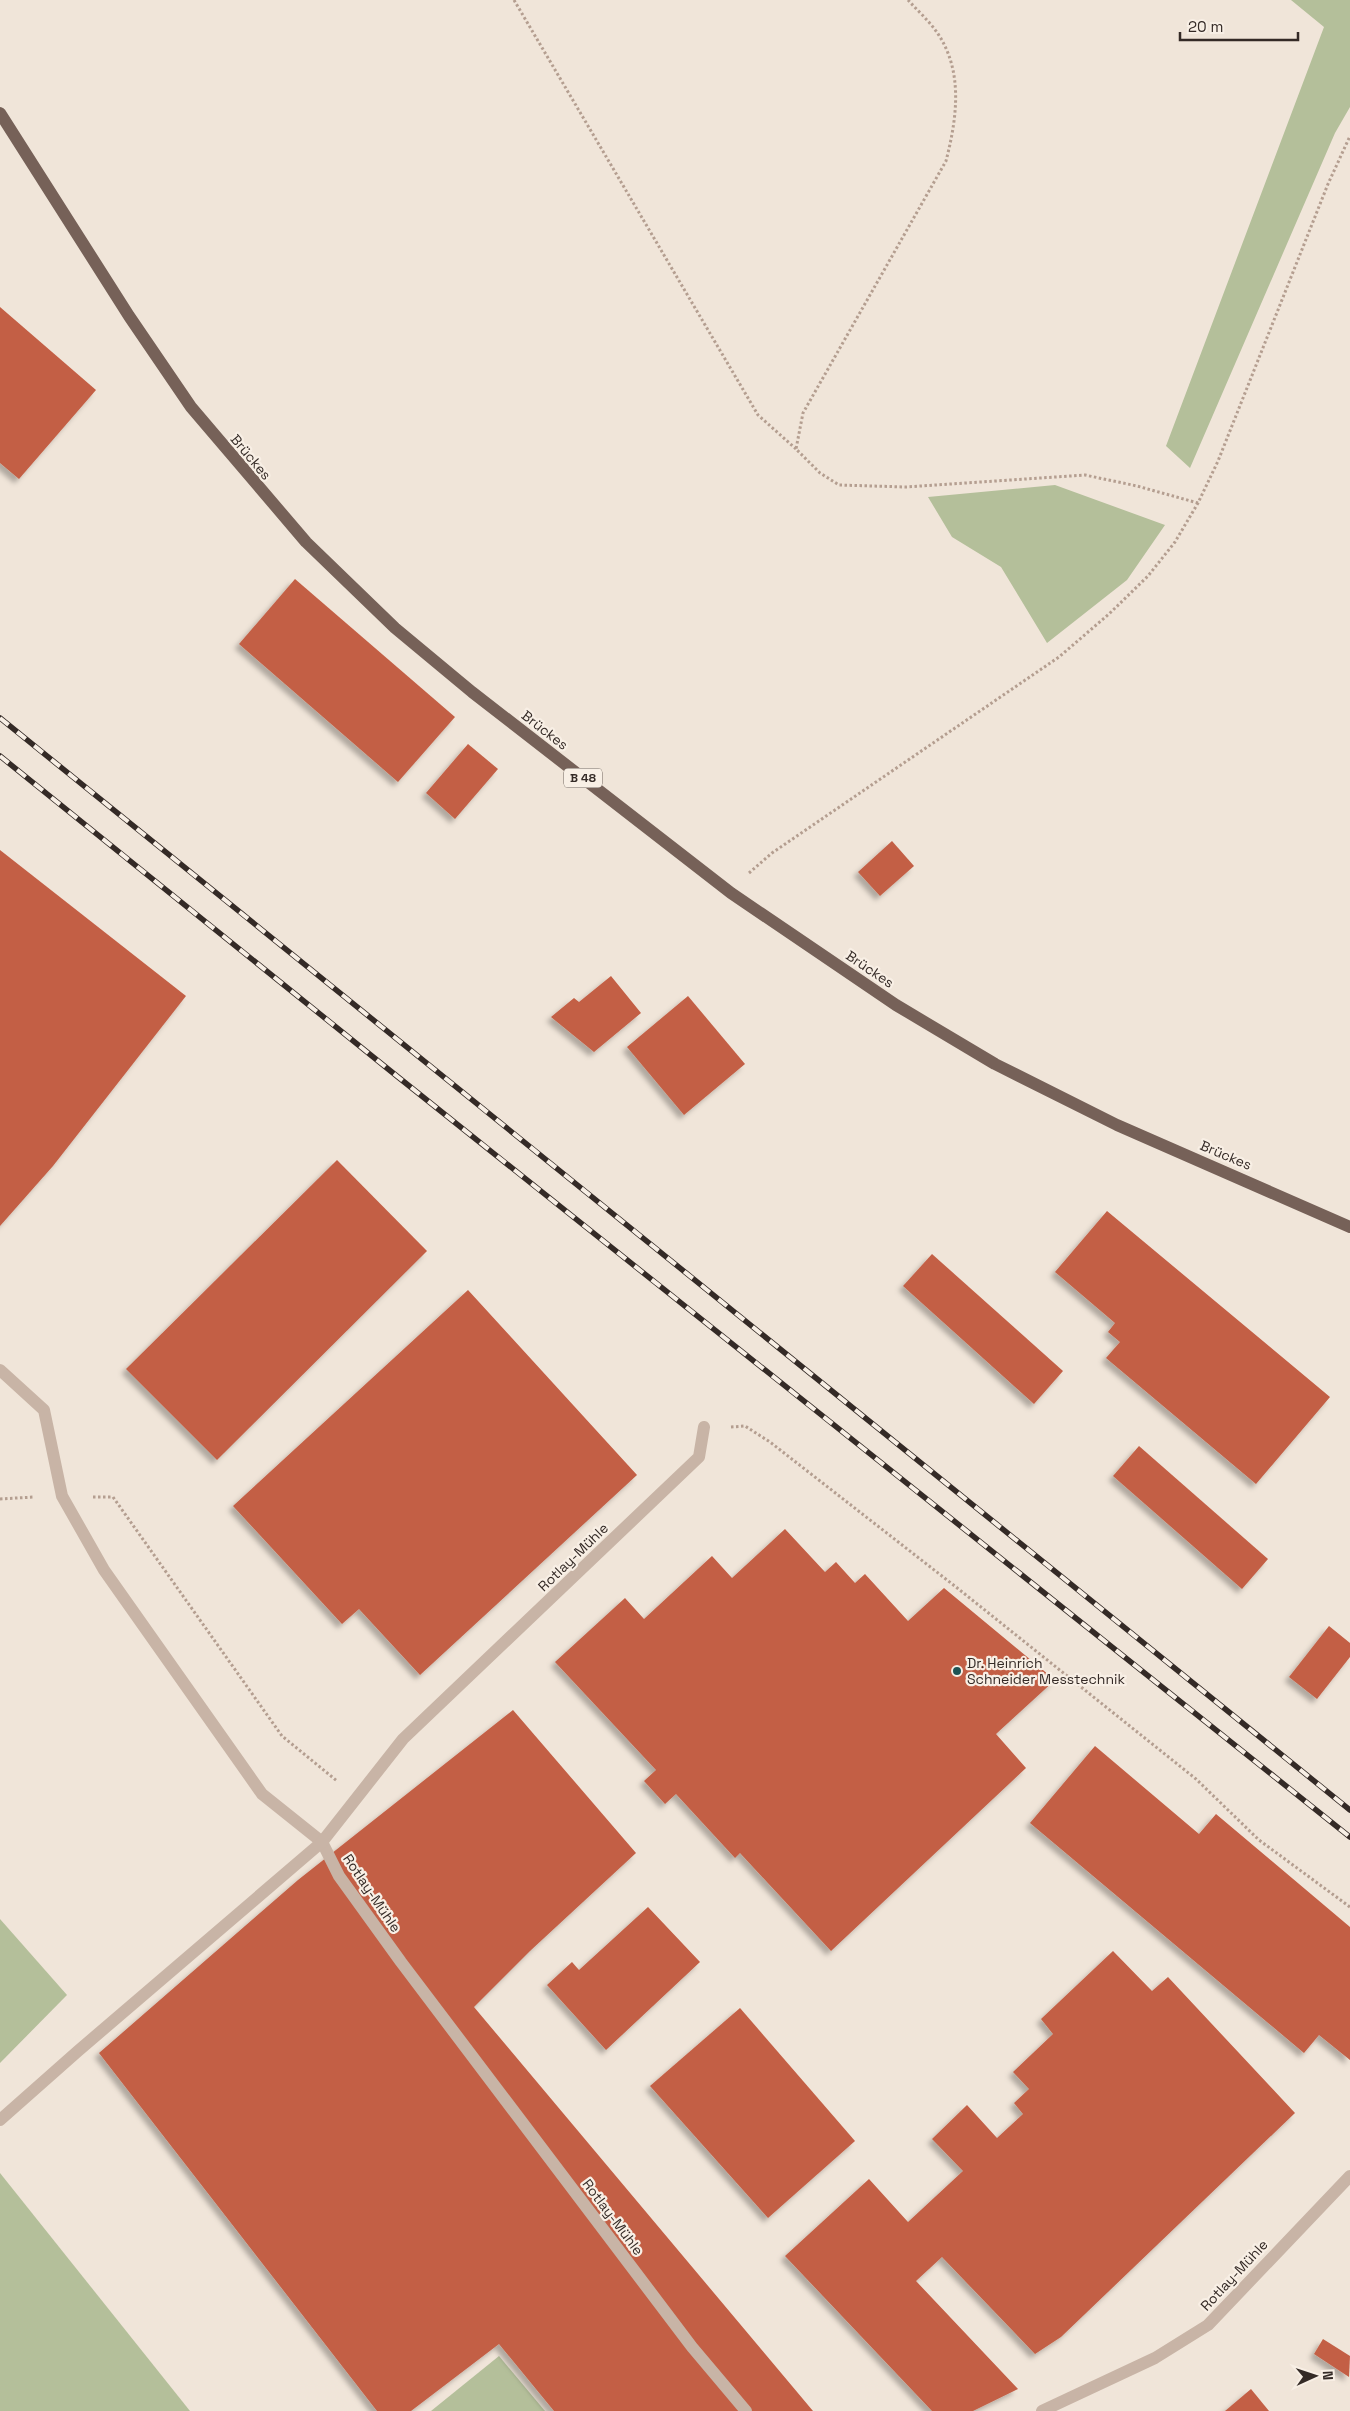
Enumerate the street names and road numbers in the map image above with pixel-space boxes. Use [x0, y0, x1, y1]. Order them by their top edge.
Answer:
street label: Brückes [227, 430, 275, 484]
street label: Brückes [518, 706, 572, 754]
road number: B 48 [564, 768, 602, 788]
street label: Brückes [842, 946, 898, 992]
street label: Brückes [1197, 1136, 1255, 1174]
street label: Rotlay-Mühle [534, 1519, 612, 1595]
street label: Rotlay-Mühle [339, 1850, 405, 1936]
street label: Rotlay-Mühle [578, 2175, 648, 2259]
street label: Rotlay-Mühle [1196, 2236, 1272, 2314]

